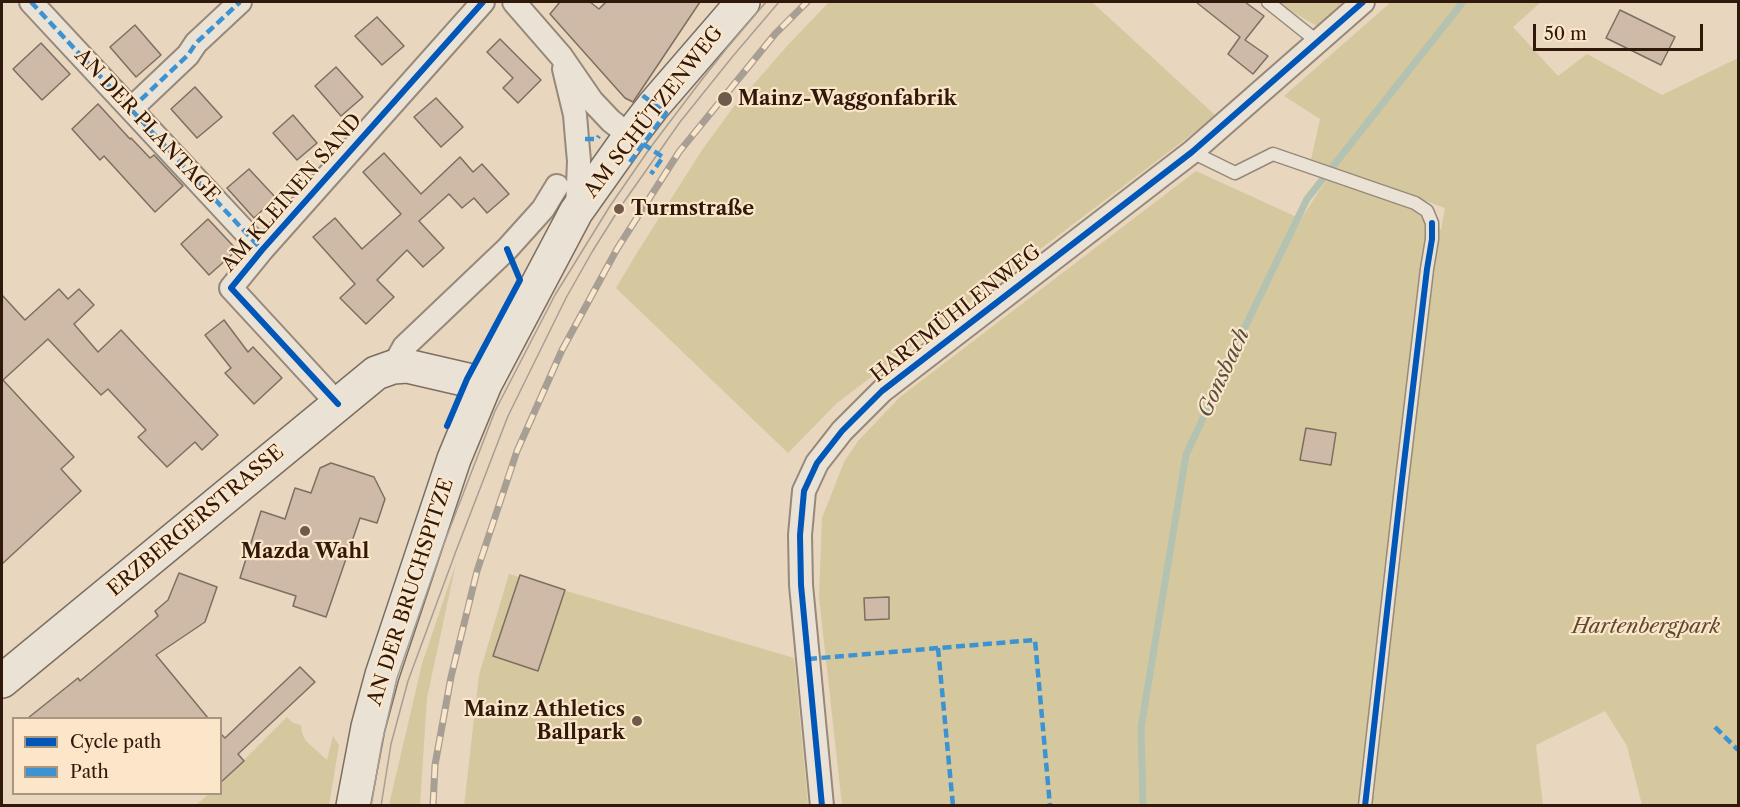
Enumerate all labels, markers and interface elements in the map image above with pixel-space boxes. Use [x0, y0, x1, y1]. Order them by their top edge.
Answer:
scale bar [1536, 12, 1706, 50]
street label: AM SCHÜTZENWEG [580, 22, 728, 202]
text: 50 m [1544, 23, 1587, 45]
street label: AN DER PLANTAGE [70, 44, 224, 208]
place label: Mainz-Waggonfabrik [738, 87, 957, 111]
marker: Mainz-Waggonfabrik [716, 90, 734, 108]
street label: AM KLEINEN SAND [217, 109, 367, 277]
place label: Turmstraße [631, 197, 754, 221]
marker: Turmstraße [612, 202, 626, 216]
street label: HARTMÜHLENWEG [866, 240, 1046, 388]
water label: Gonsbach [1193, 325, 1255, 421]
street label: ERZBERGERSTRASSE [103, 440, 289, 602]
street label: AN DER BRUCHSPITZE [363, 475, 459, 709]
marker: Mazda Wahl [298, 524, 312, 538]
place label: Mazda Wahl [241, 540, 369, 564]
park label: Hartenbergpark [1572, 615, 1720, 639]
place label: Mainz Athletics Ballpark [464, 698, 625, 745]
marker: Mainz Athletics Ballpark [630, 714, 644, 728]
legend [12, 717, 222, 795]
text: Cycle path [70, 731, 161, 753]
text: Path [70, 761, 109, 783]

